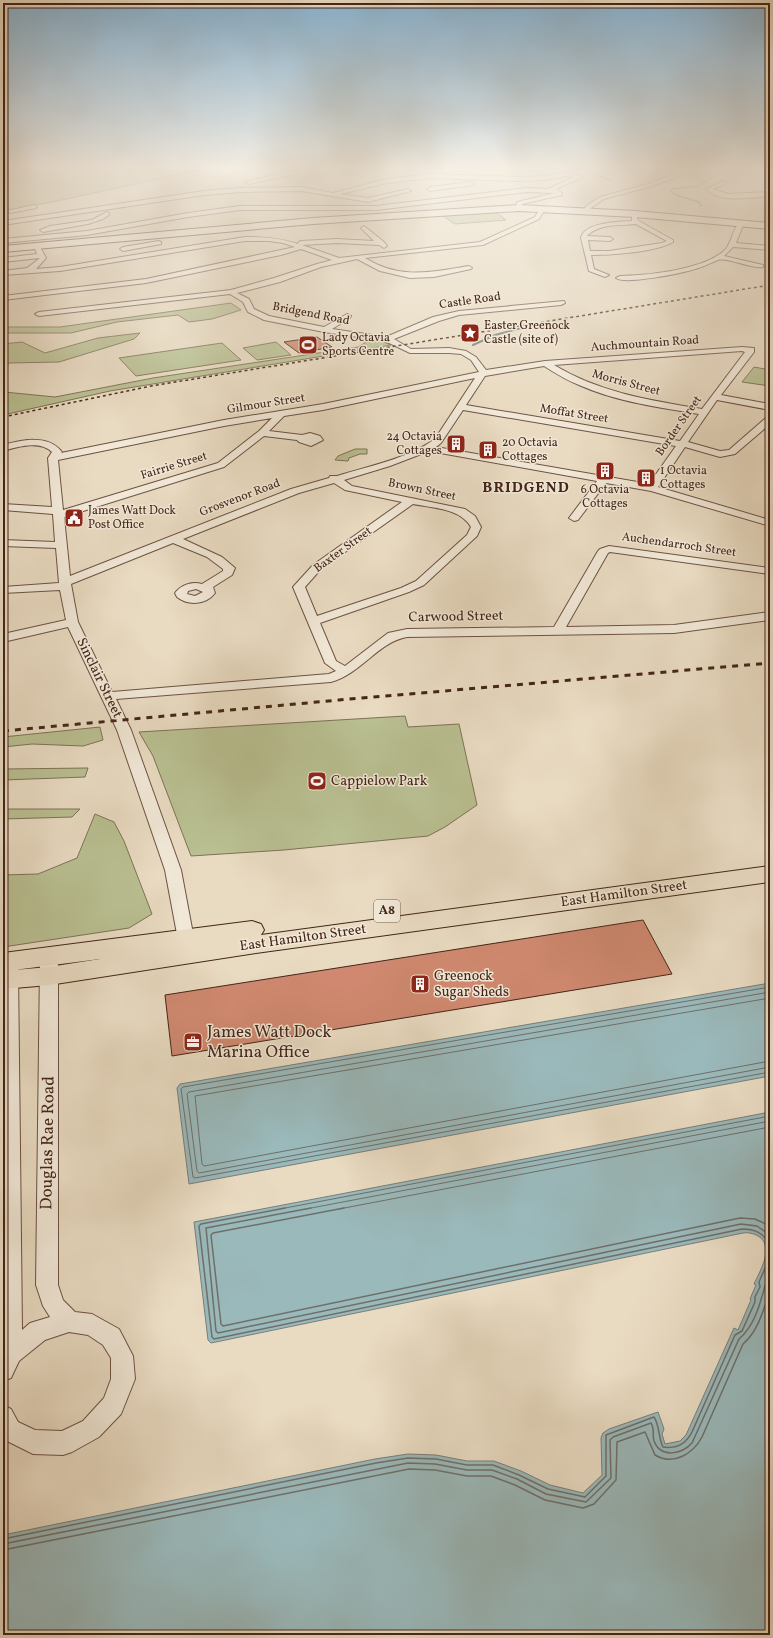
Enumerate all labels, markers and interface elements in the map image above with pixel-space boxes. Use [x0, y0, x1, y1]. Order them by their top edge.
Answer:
street label: Castle Road [438, 289, 502, 313]
street label: Bridgend Road [271, 299, 351, 329]
place label: Easter Greenock Castle (site of) [484, 318, 570, 348]
place icon: Easter Greenock Castle (site of) [459, 322, 481, 344]
place label: Lady Octavia Sports Centre [322, 330, 395, 360]
street label: Auchmountain Road [590, 332, 700, 356]
sports icon: Lady Octavia Sports Centre [297, 334, 319, 356]
street label: Morris Street [590, 366, 662, 400]
street label: Gilmour Street [226, 390, 306, 418]
street label: Border Street [652, 393, 706, 459]
street label: Moffat Street [539, 401, 609, 427]
place label: 24 Octavia Cottages [386, 429, 442, 459]
building icon: 24 Octavia Cottages [445, 433, 467, 455]
place label: 20 Octavia Cottages [502, 435, 558, 465]
building icon: 20 Octavia Cottages [477, 439, 499, 461]
street label: Fairrie Street [139, 448, 209, 484]
building icon: 6 Octavia Cottages [594, 460, 616, 482]
place label: 1 Octavia Cottages [660, 463, 707, 493]
building icon: 1 Octavia Cottages [635, 467, 657, 489]
street label: Grosvenor Road [197, 475, 283, 521]
street label: Brown Street [387, 475, 457, 505]
district label: BRIDGEND [482, 478, 570, 499]
place label: 6 Octavia Cottages [581, 482, 629, 512]
place label: James Watt Dock Post Office [88, 503, 176, 533]
public building icon: James Watt Dock Post Office [63, 507, 85, 529]
street label: Baxter Street [311, 523, 375, 577]
street label: Auchendarroch Street [621, 529, 737, 561]
street label: Carwood Street [408, 607, 504, 627]
street label: Sinclair Street [71, 635, 127, 721]
sports icon: Cappielow Park [306, 770, 328, 792]
place label: Cappielow Park [331, 772, 428, 791]
street label: East Hamilton Street [560, 876, 689, 912]
road number: A8 [374, 900, 400, 922]
street label: East Hamilton Street [239, 920, 368, 956]
place label: Greenock Sugar Sheds [434, 967, 509, 1002]
building icon: Greenock Sugar Sheds [409, 973, 431, 995]
place label: James Watt Dock Marina Office [207, 1021, 331, 1064]
office icon: James Watt Dock Marina Office [182, 1031, 204, 1053]
street label: Douglas Rae Road [35, 1076, 61, 1210]

